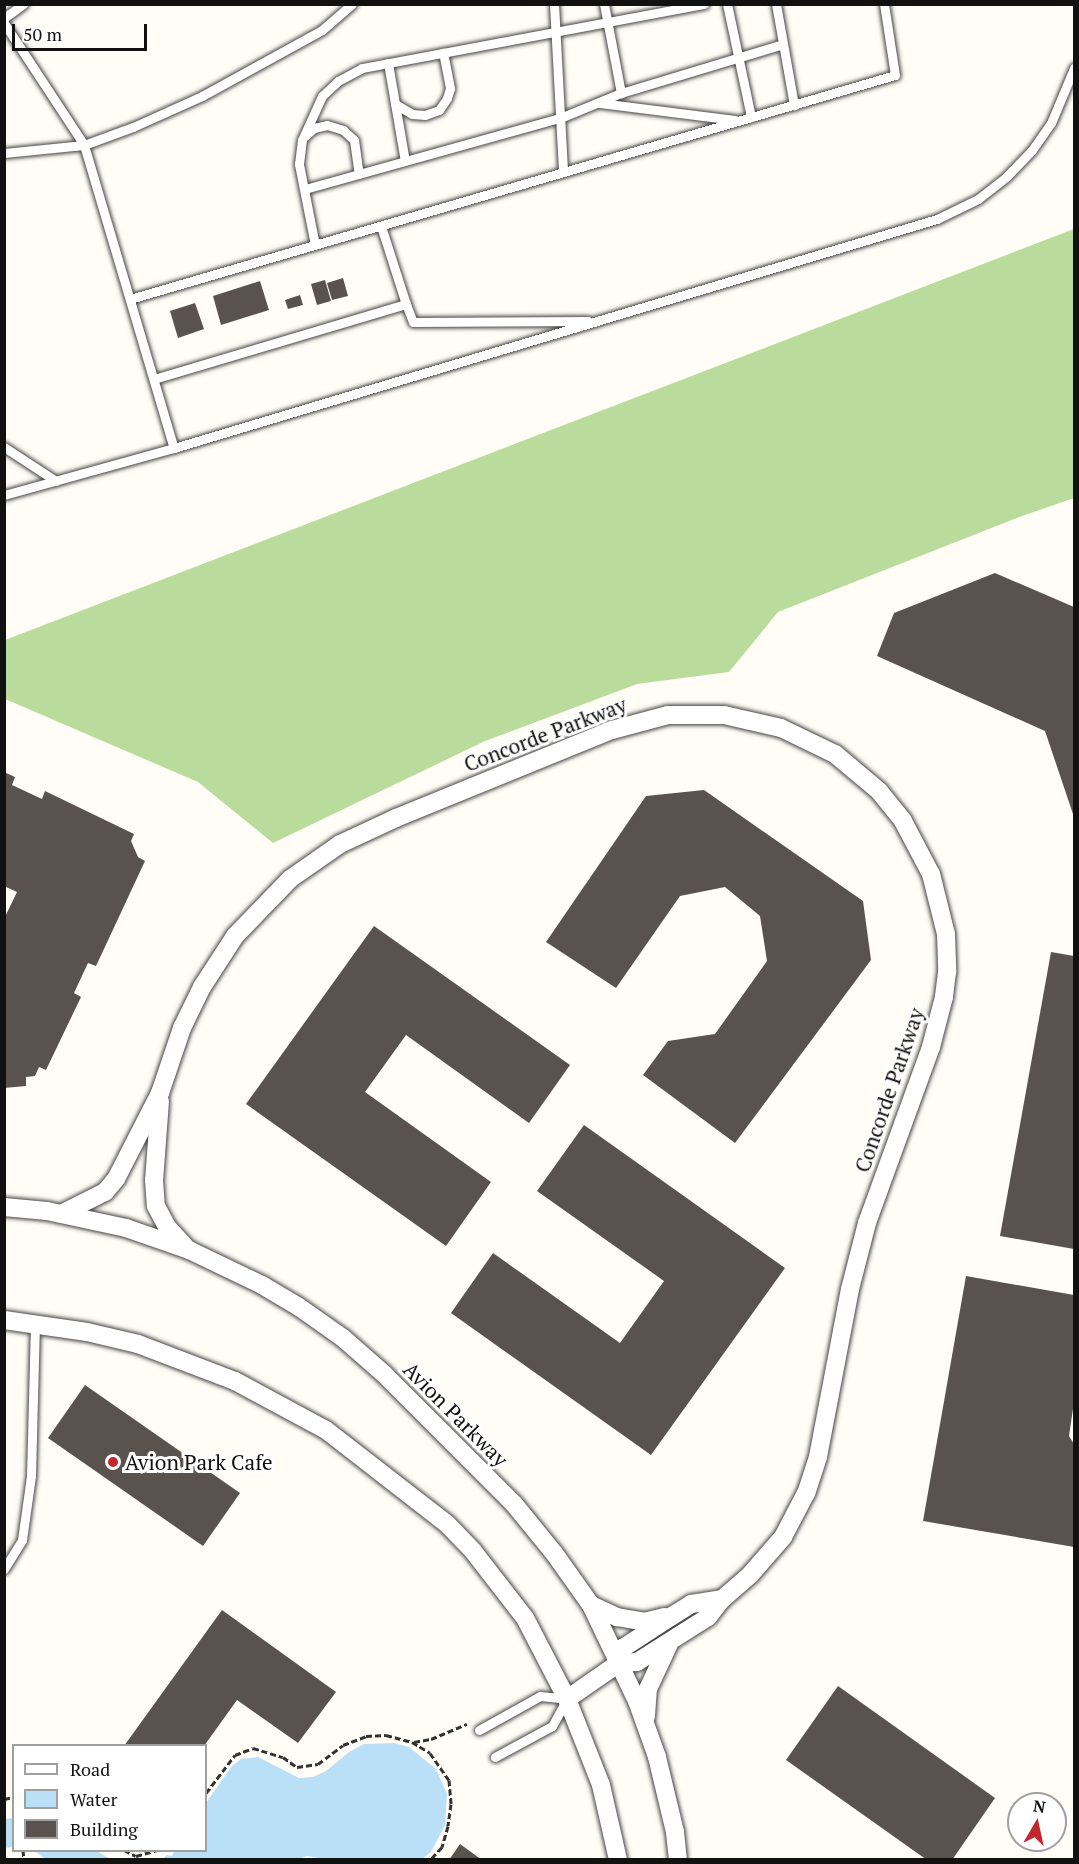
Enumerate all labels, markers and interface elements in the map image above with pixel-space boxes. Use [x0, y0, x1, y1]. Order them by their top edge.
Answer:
scale bar [15, 12, 150, 50]
text: 50 m [23, 22, 62, 46]
street label: Concorde Parkway [460, 691, 630, 777]
street label: Concorde Parkway [849, 1005, 929, 1175]
street label: Avion Parkway [398, 1356, 514, 1472]
place label: Avion Park Cafe [125, 1449, 273, 1475]
marker: Avion Park Cafe [106, 1455, 120, 1469]
legend [12, 1744, 207, 1852]
text: Road [70, 1757, 110, 1781]
text: Water [70, 1787, 117, 1811]
north arrow [1007, 1792, 1067, 1852]
text: N [1032, 1794, 1047, 1818]
text: Building [70, 1817, 138, 1841]

